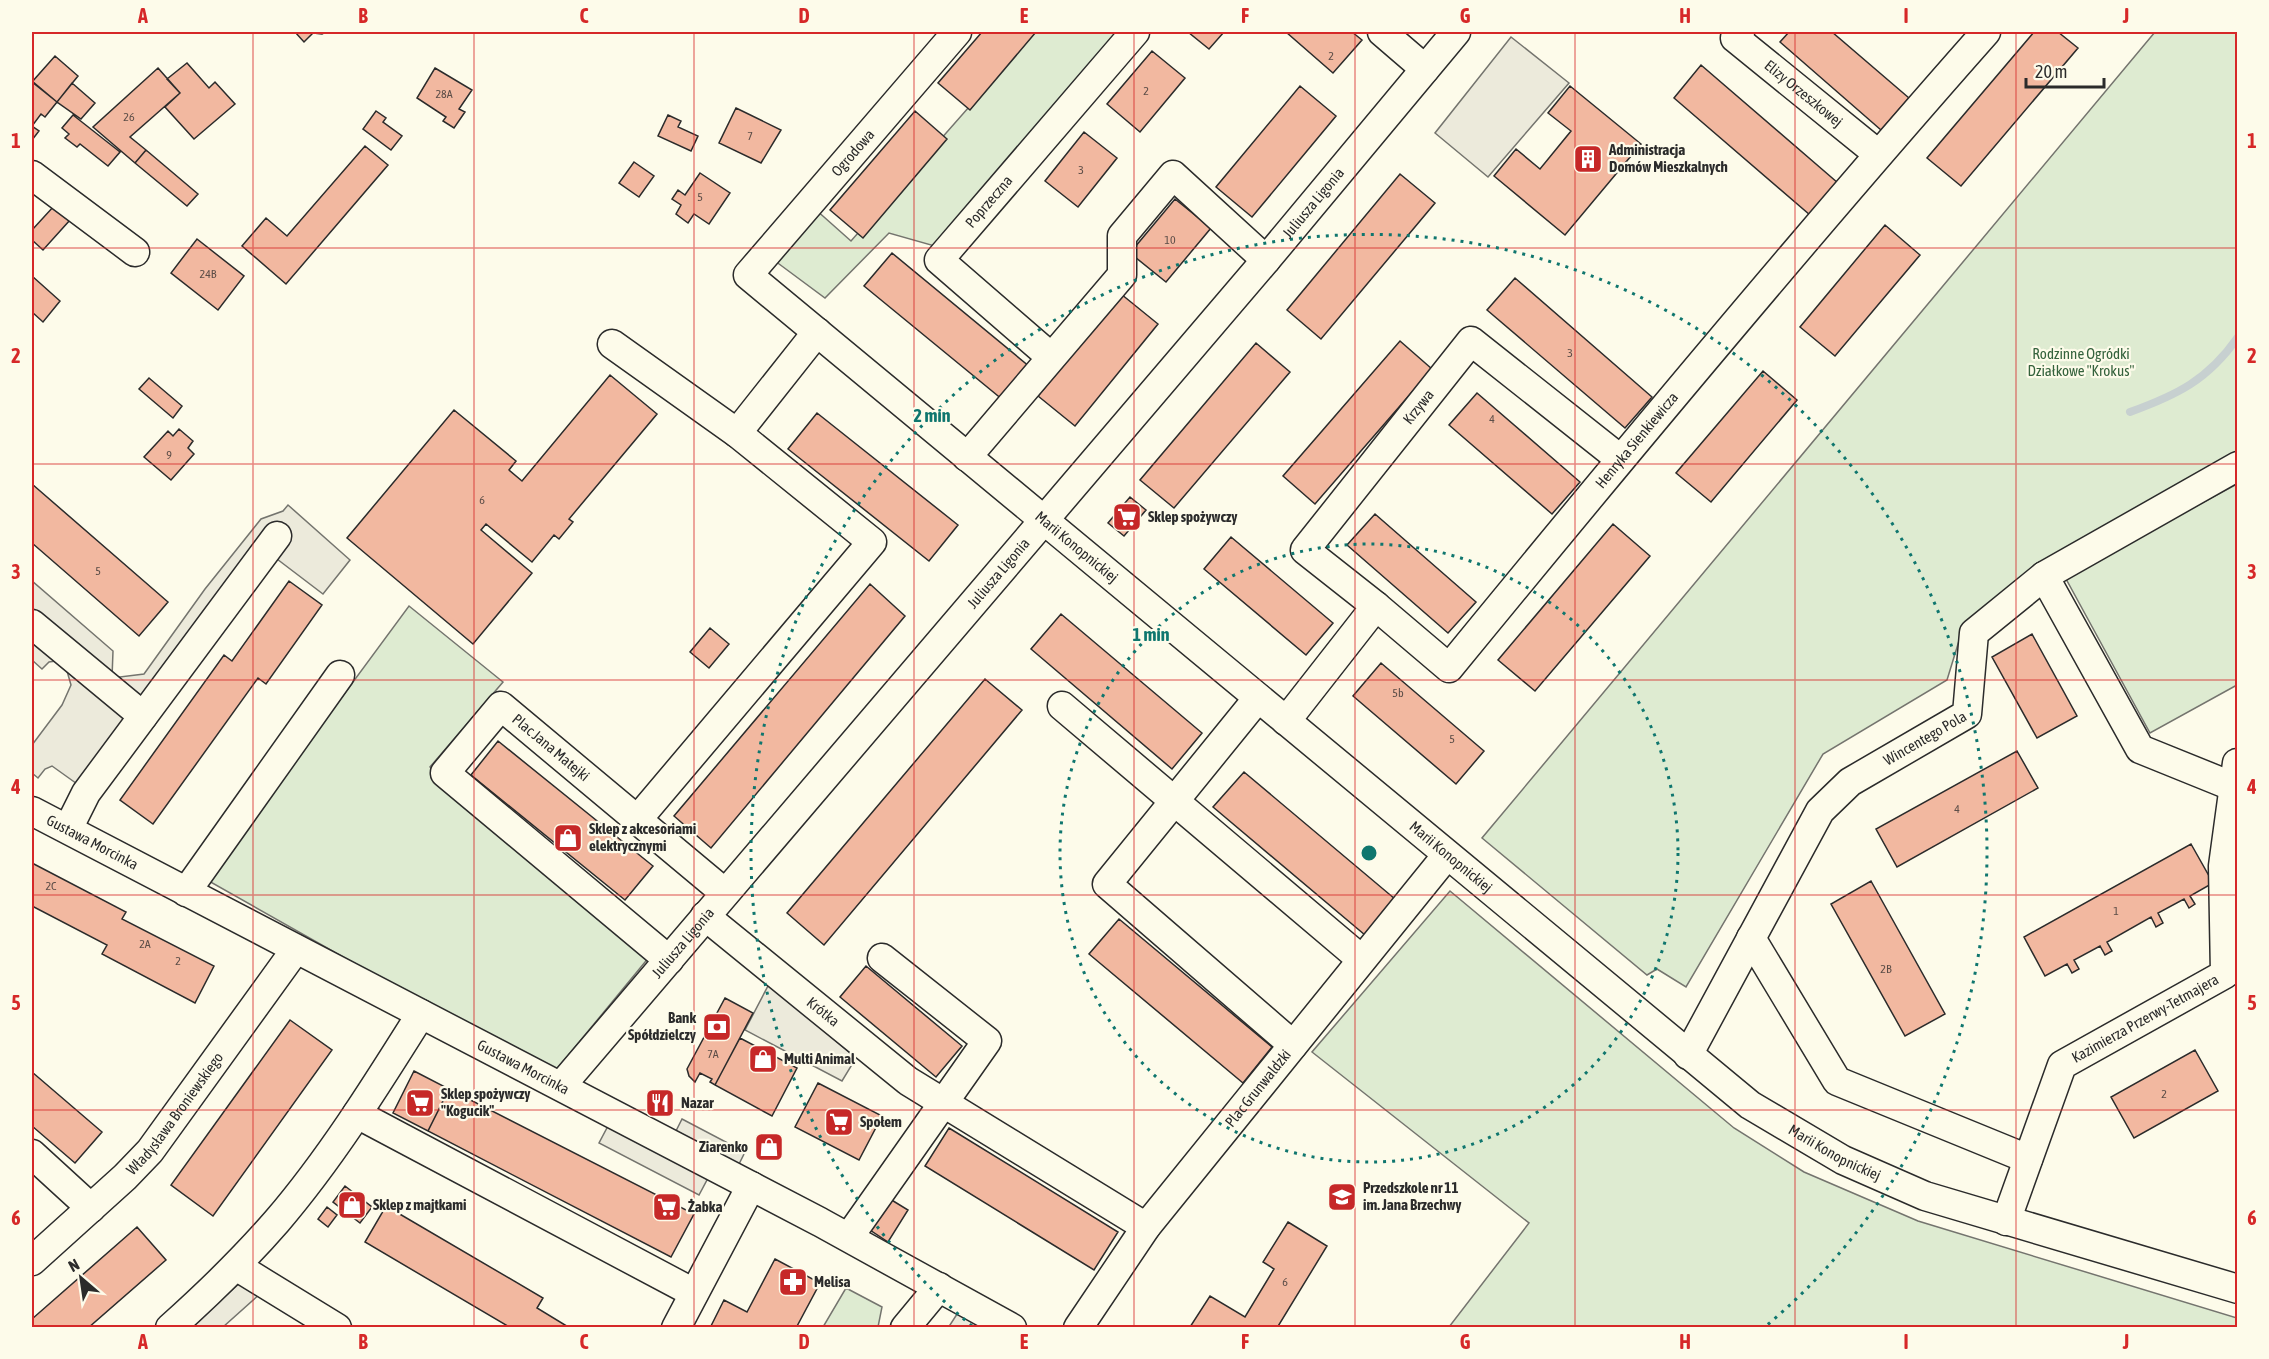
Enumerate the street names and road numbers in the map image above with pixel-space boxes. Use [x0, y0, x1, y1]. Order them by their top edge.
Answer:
street label: Elizy Orzeszkowej [1761, 56, 1846, 130]
street label: Ogrodowa [828, 126, 878, 180]
street label: Juliusza Ligonia [1279, 164, 1347, 242]
street label: Poprzeczna [962, 172, 1016, 231]
street label: Krzywa [1399, 386, 1437, 427]
street label: Henryka Sienkiewicza [1592, 389, 1681, 491]
street label: Marii Konopnickiej [1032, 508, 1122, 586]
street label: Juliusza Ligonia [964, 535, 1033, 612]
street label: Wincentego Pola [1880, 707, 1969, 769]
street label: Plac Jana Matejki [509, 710, 593, 784]
street label: Gustawa Morcinka [44, 811, 141, 873]
street label: Marii Konopnickiej [1406, 818, 1496, 896]
street label: Juliusza Ligonia [648, 904, 717, 981]
street label: Kazimierza Przerwy-Tetmajera [2069, 970, 2221, 1066]
street label: Krótka [804, 993, 843, 1030]
street label: Gustawa Morcinka [475, 1036, 572, 1098]
street label: Plac Grunwaldzki [1221, 1046, 1294, 1130]
street label: Władysława Broniewskiego [123, 1049, 226, 1178]
street label: Marii Konopnickiej [1786, 1121, 1884, 1184]

